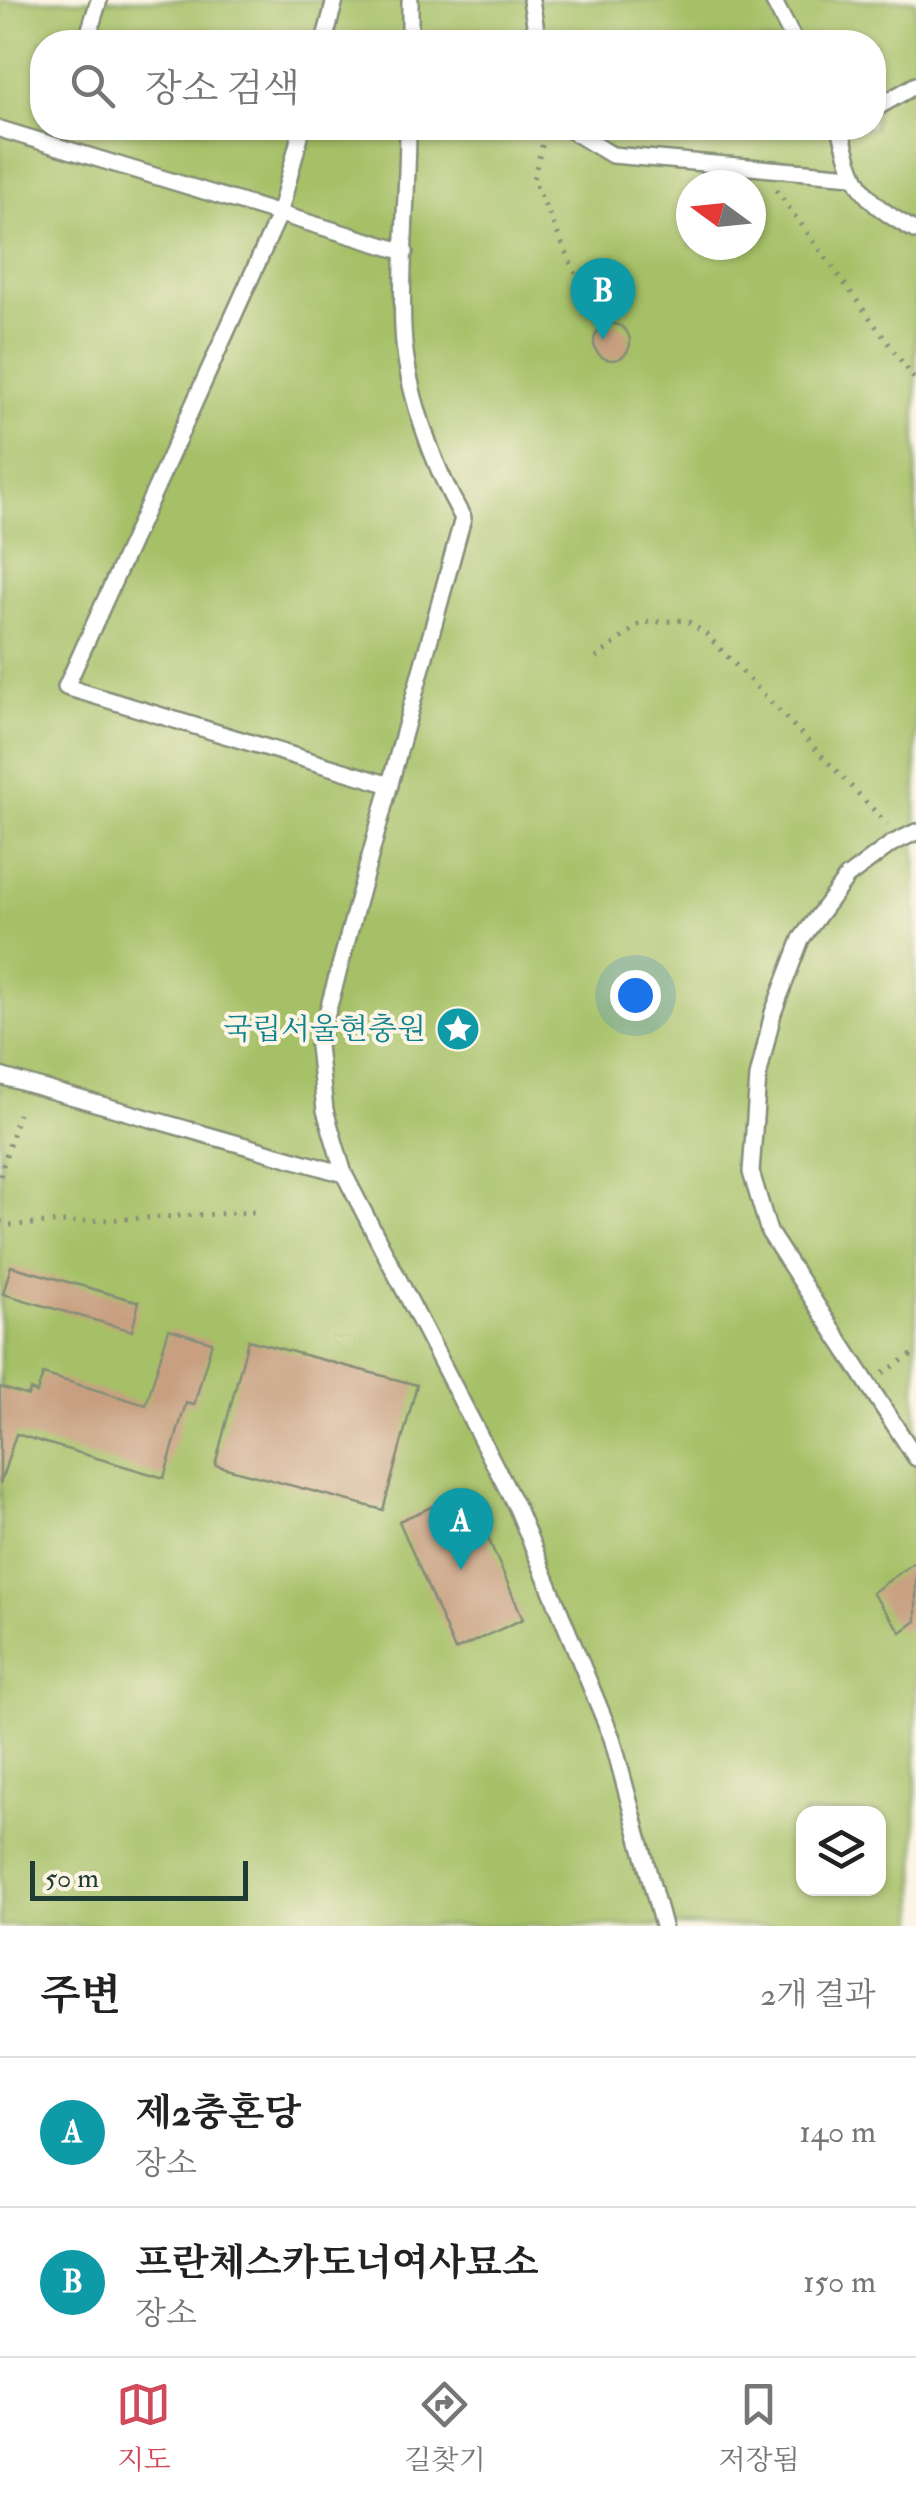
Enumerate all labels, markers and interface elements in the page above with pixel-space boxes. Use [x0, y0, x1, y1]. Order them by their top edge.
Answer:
search box [30, 30, 886, 140]
icon: search [65, 58, 120, 113]
text: 장소 검색 [145, 65, 300, 113]
north arrow [676, 170, 766, 260]
pin: B [570, 258, 636, 340]
your location [610, 970, 661, 1021]
place icon: 국립서울현충원 [435, 1006, 481, 1052]
place label: 국립서울현충원 [223, 1011, 426, 1048]
pin: A [428, 1488, 494, 1570]
map controls [796, 1806, 886, 1896]
button: layers [796, 1806, 886, 1896]
scale bar [30, 1856, 248, 1900]
text: 50 m [45, 1861, 99, 1896]
text: 주변 [40, 1970, 121, 2022]
text: 2개 결과 [760, 1975, 876, 2015]
text: 제2충혼당 [135, 2089, 301, 2137]
text: A [62, 2112, 83, 2152]
text: 140 m [799, 2112, 876, 2152]
text: 장소 [135, 2144, 197, 2184]
text: 프란체스카도너여사묘소 [135, 2239, 539, 2287]
text: B [62, 2262, 83, 2302]
text: 150 m [803, 2262, 876, 2302]
text: 장소 [135, 2294, 197, 2334]
tab: 지도 [116, 2377, 171, 2478]
tab: 길찾기 [404, 2377, 485, 2478]
tab: 저장됨 [718, 2377, 800, 2478]

